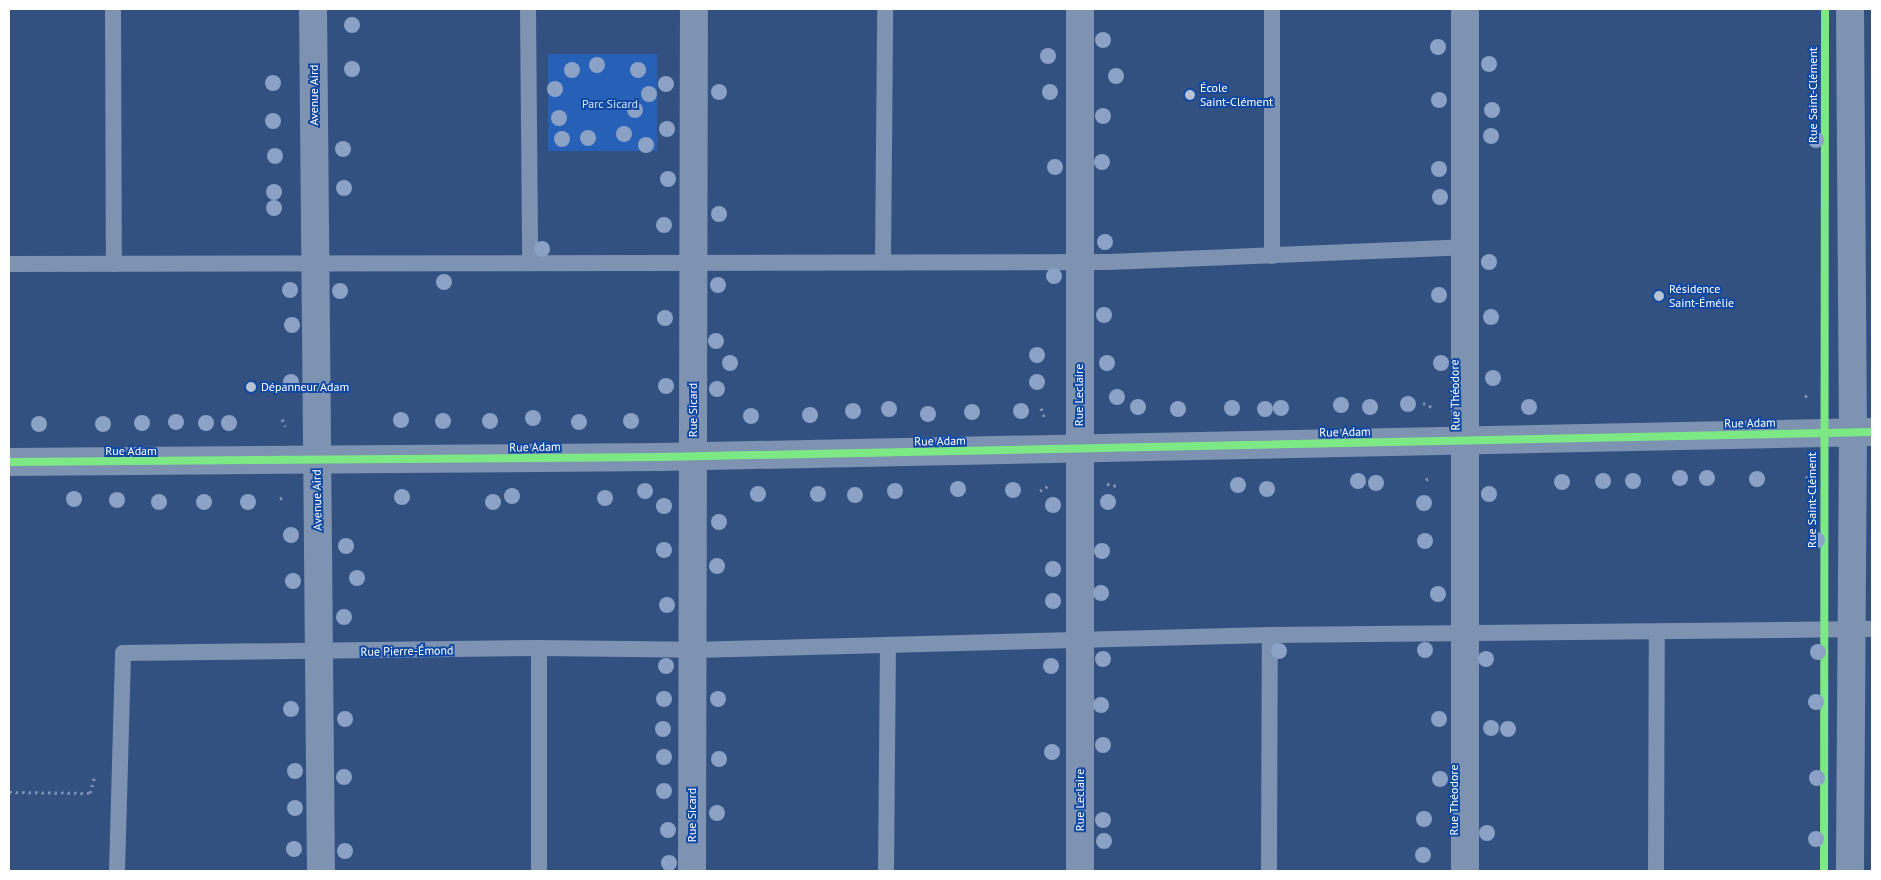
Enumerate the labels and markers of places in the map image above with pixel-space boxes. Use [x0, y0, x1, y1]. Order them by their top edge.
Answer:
place label: École Saint-Clément [1200, 81, 1273, 109]
marker: École Saint-Clément [1184, 89, 1196, 101]
place label: Résidence Saint-Émélie [1669, 282, 1734, 310]
marker: Résidence Saint-Émélie [1653, 290, 1665, 302]
place label: Dépanneur Adam [261, 380, 350, 394]
marker: Dépanneur Adam [245, 381, 257, 393]

